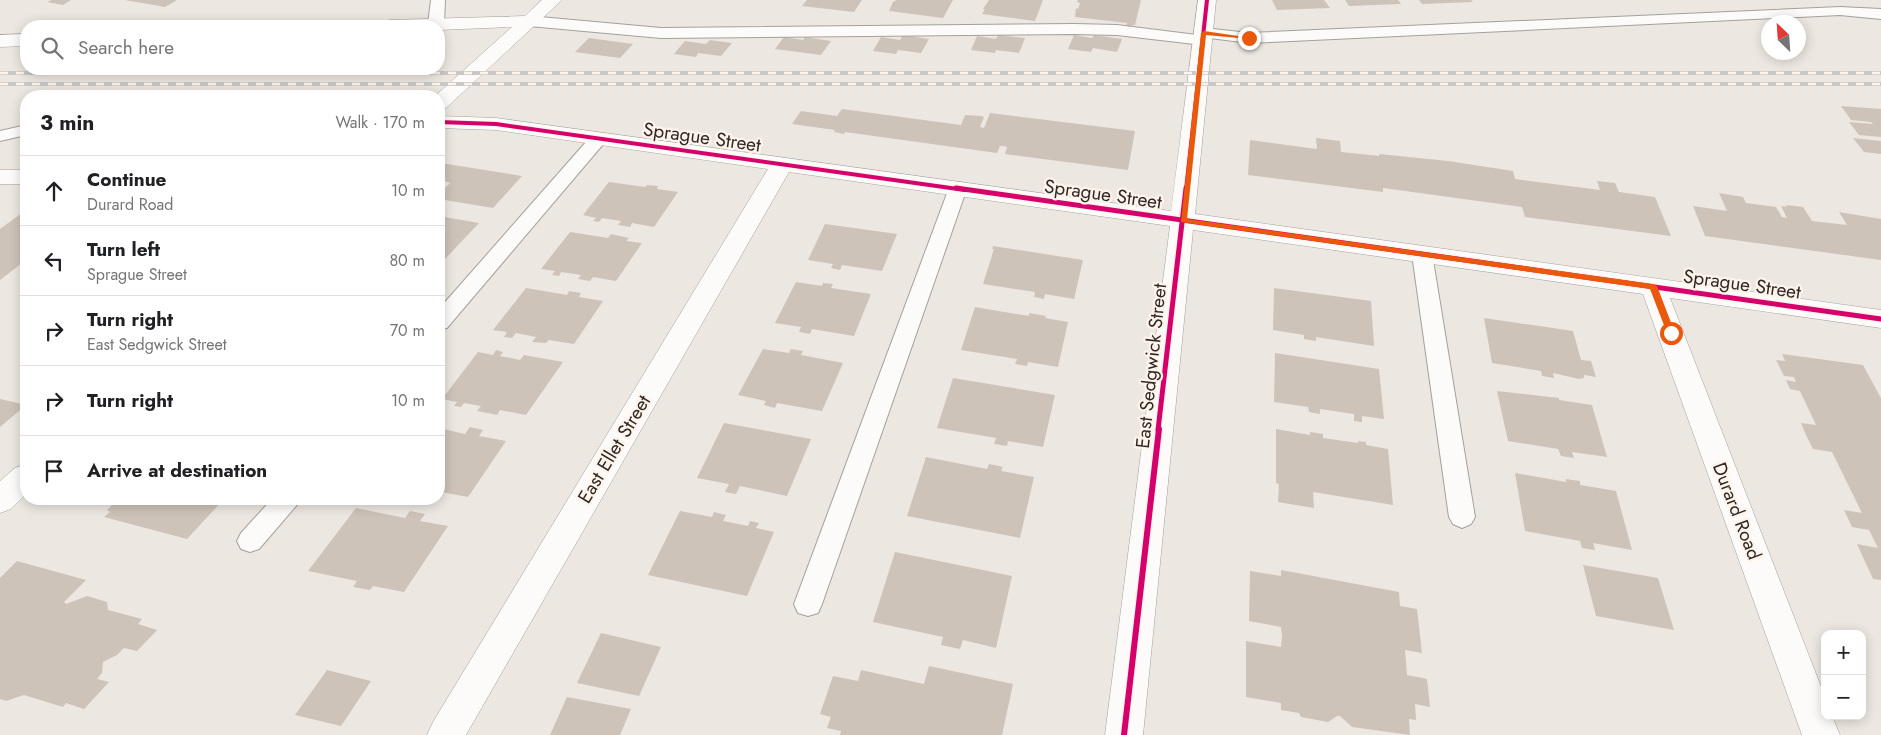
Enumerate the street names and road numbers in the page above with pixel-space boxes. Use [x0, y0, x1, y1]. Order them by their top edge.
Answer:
street label: Sprague Street [641, 115, 763, 159]
street label: Sprague Street [1042, 172, 1164, 216]
street label: Sprague Street [1681, 262, 1803, 306]
street label: East Sedgwick Street [1129, 282, 1173, 450]
street label: East Ellet Street [571, 389, 657, 508]
street label: Durard Road [1706, 458, 1768, 564]

